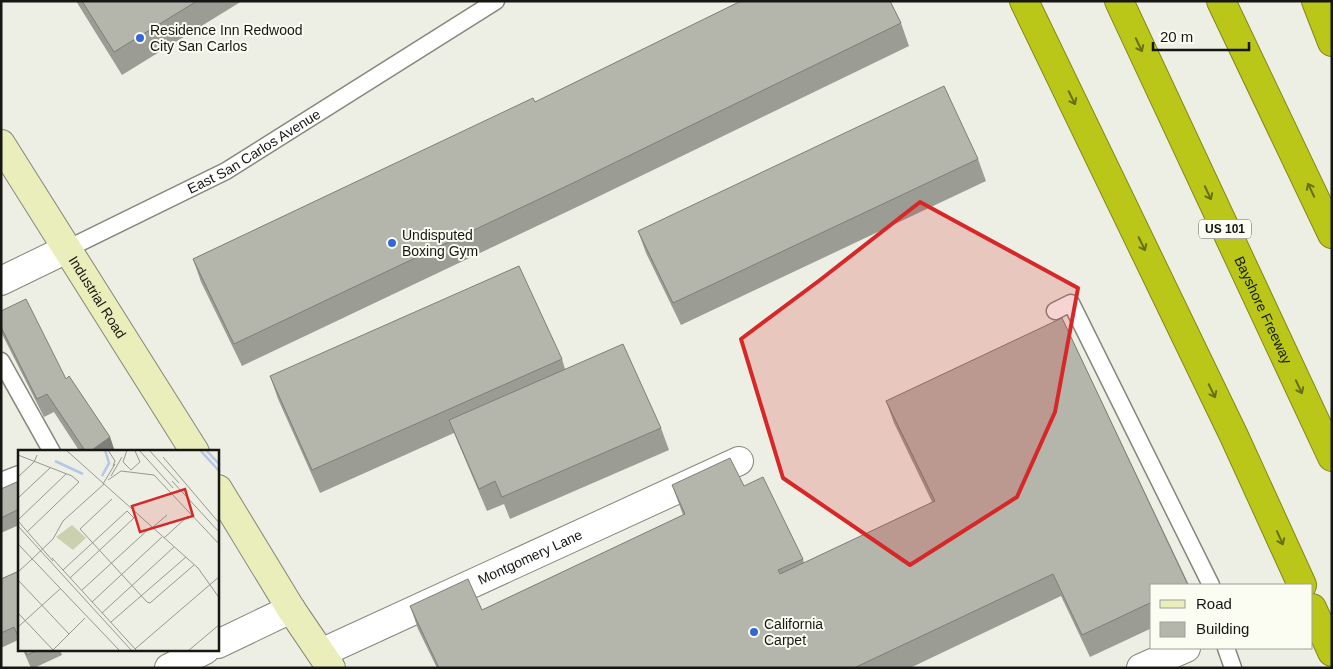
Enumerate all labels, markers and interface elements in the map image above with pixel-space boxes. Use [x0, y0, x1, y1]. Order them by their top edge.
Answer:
scale bar [1153, 20, 1249, 52]
place label: Residence Inn Redwood City San Carlos [150, 22, 303, 54]
text: 20 m [1160, 28, 1193, 45]
marker: Residence Inn Redwood City San Carlos [134, 32, 146, 44]
one-way arrow [1135, 37, 1144, 52]
one-way arrow [1067, 90, 1077, 105]
street label: East San Carlos Avenue [185, 106, 323, 197]
one-way arrow [1306, 183, 1315, 198]
one-way arrow [1204, 185, 1213, 200]
road number: US 101 [1199, 220, 1251, 238]
place label: Undisputed Boxing Gym [402, 227, 478, 259]
one-way arrow [1138, 236, 1147, 251]
marker: Undisputed Boxing Gym [386, 237, 398, 249]
street label: Industrial Road [66, 253, 129, 341]
street label: Bayshore Freeway [1231, 254, 1295, 366]
one-way arrow [1295, 379, 1304, 394]
one-way arrow [1208, 383, 1218, 398]
inset map [18, 450, 219, 652]
street label: Montgomery Lane [475, 526, 585, 588]
one-way arrow [1276, 530, 1286, 545]
legend [1150, 584, 1313, 649]
text: Road [1196, 595, 1232, 612]
place label: California Carpet [764, 616, 823, 648]
text: Building [1196, 620, 1249, 637]
marker: California Carpet [748, 626, 760, 638]

